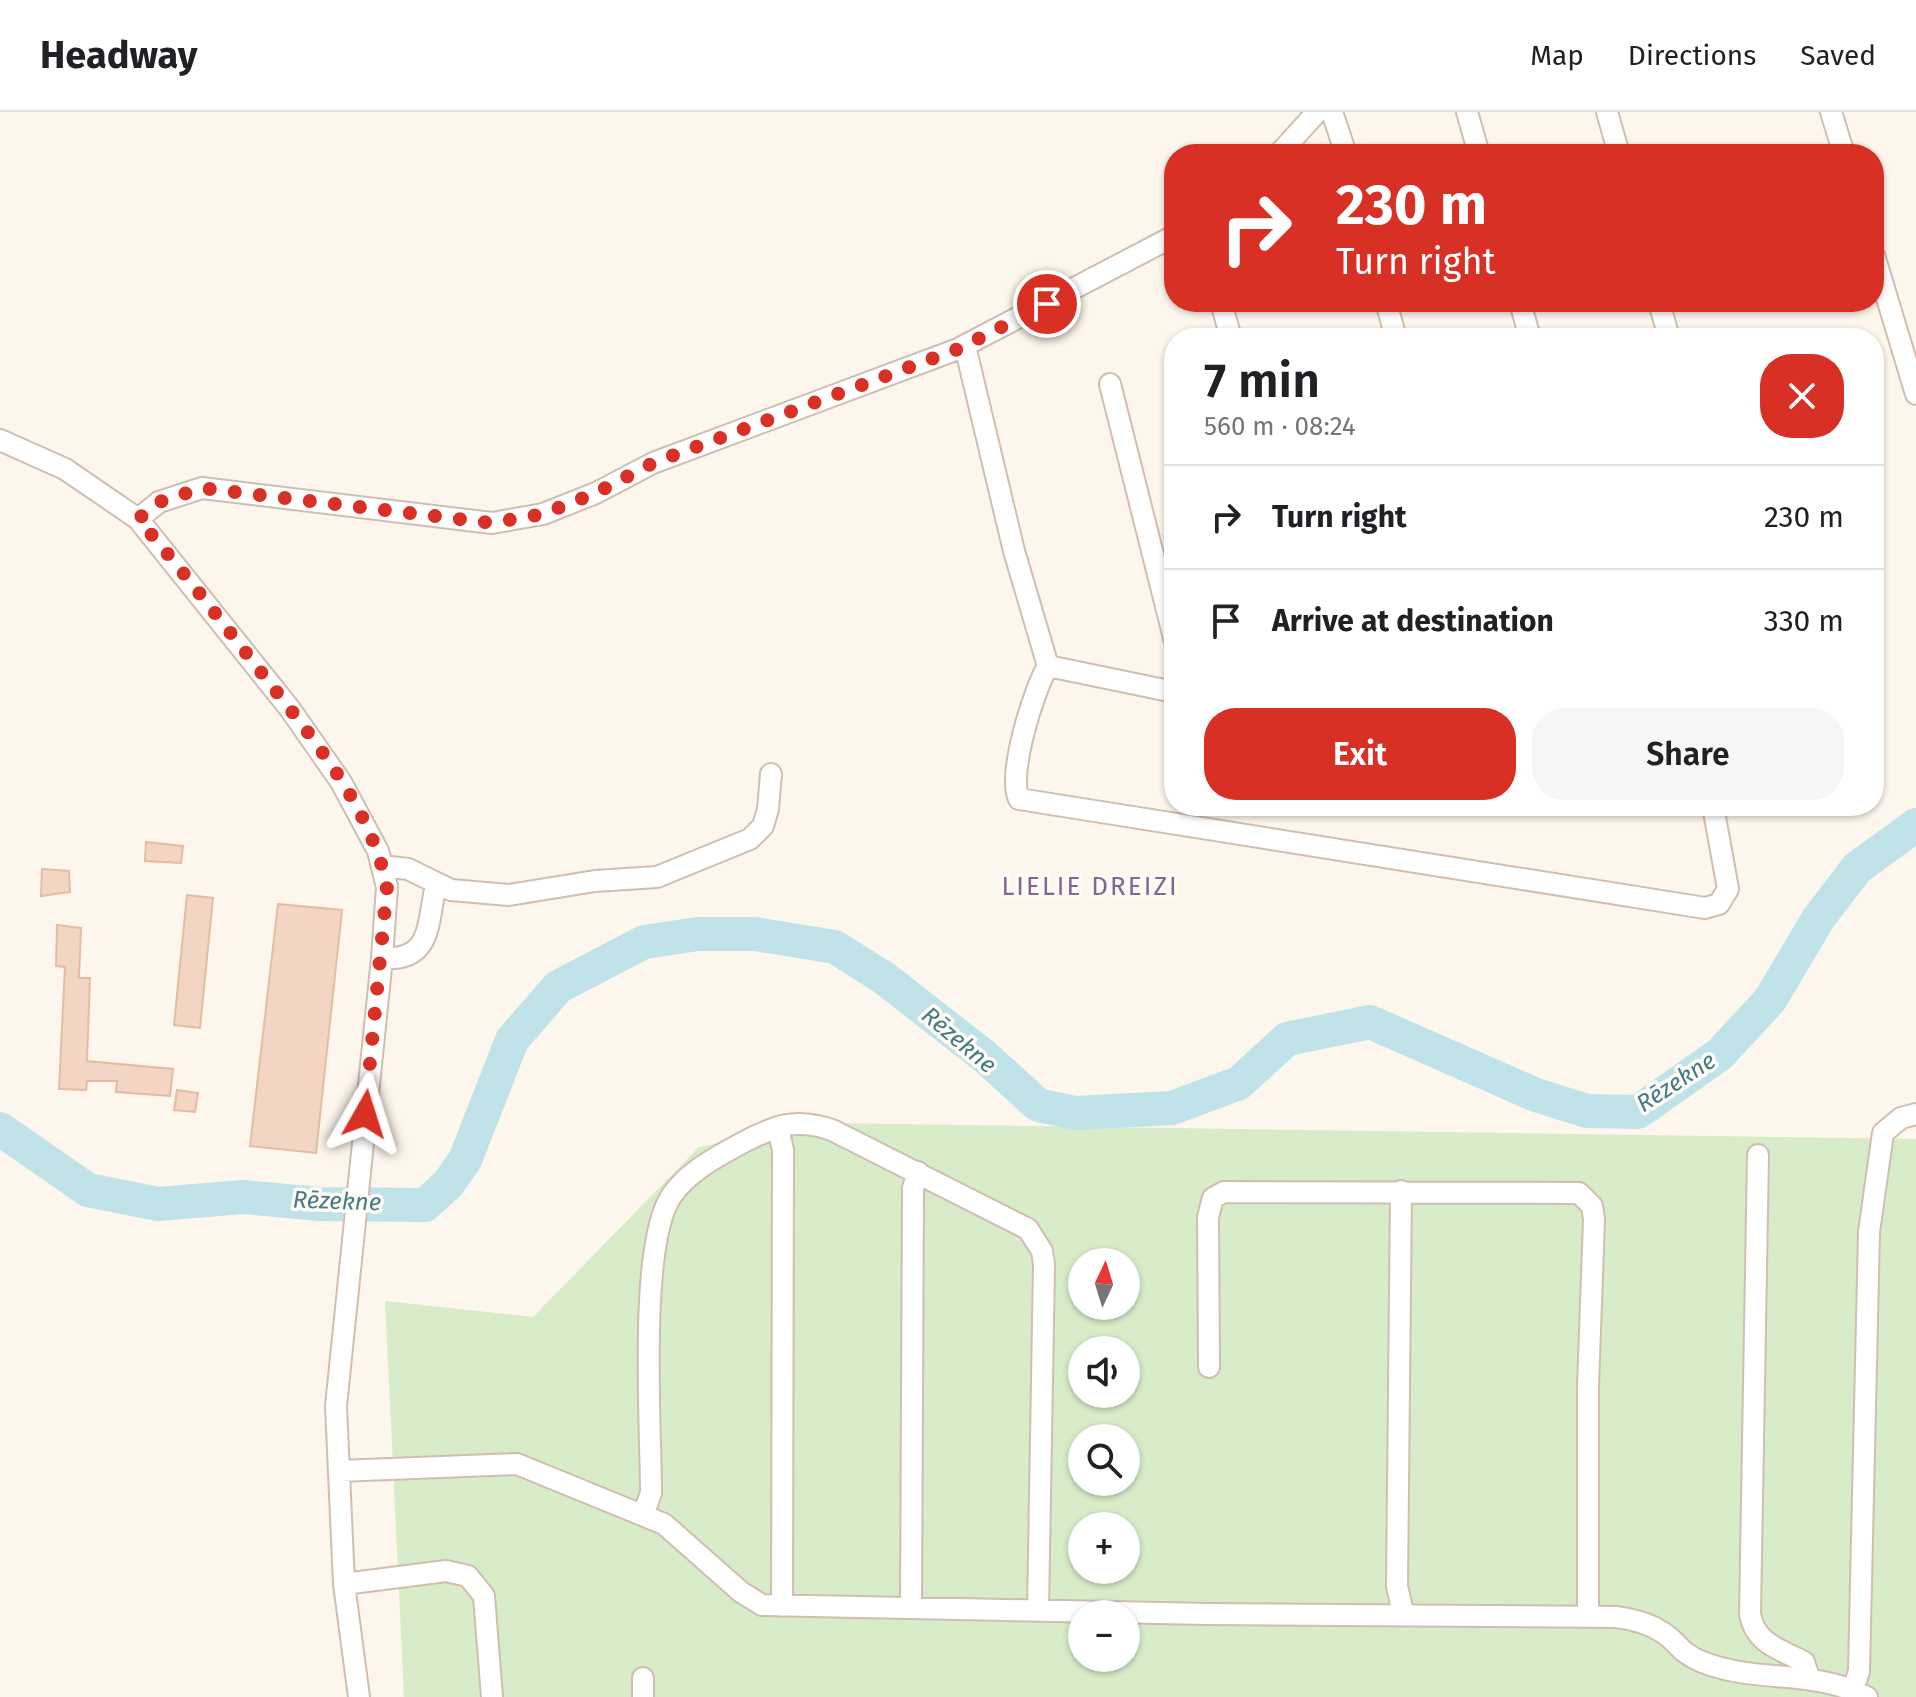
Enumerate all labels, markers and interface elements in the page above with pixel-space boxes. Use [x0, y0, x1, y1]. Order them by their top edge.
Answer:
text: Headway [40, 32, 197, 78]
text: Map [1530, 39, 1584, 72]
text: Directions [1628, 39, 1756, 72]
text: Saved [1800, 39, 1876, 72]
text: 230 m [1336, 172, 1487, 239]
icon: right [1204, 176, 1308, 280]
text: Turn right [1336, 240, 1496, 284]
pin [1013, 270, 1081, 338]
icon: arrive [1025, 282, 1069, 326]
text: 7 min [1204, 352, 1320, 410]
button: close [1760, 354, 1844, 438]
text: 560 m · 08:24 [1204, 411, 1356, 442]
icon: right [1204, 495, 1248, 539]
text: Turn right [1272, 499, 1407, 535]
text: 230 m [1764, 499, 1844, 535]
icon: arrive [1204, 599, 1248, 643]
text: Arrive at destination [1272, 603, 1554, 639]
text: 330 m [1764, 603, 1844, 639]
button: Exit [1204, 708, 1516, 800]
button: Share [1532, 708, 1844, 800]
district label: LIELIE DREIZI [1001, 871, 1179, 902]
water label: Rēzekne [916, 1001, 1002, 1079]
water label: Rēzekne [1631, 1046, 1721, 1118]
position arrow [323, 1072, 407, 1156]
water label: Rēzekne [292, 1185, 382, 1217]
north arrow [1068, 1248, 1140, 1320]
map controls [1068, 1248, 1140, 1672]
button: sound [1068, 1336, 1140, 1408]
button: search [1068, 1424, 1140, 1496]
button: + [1068, 1512, 1140, 1584]
button: − [1068, 1600, 1140, 1672]

